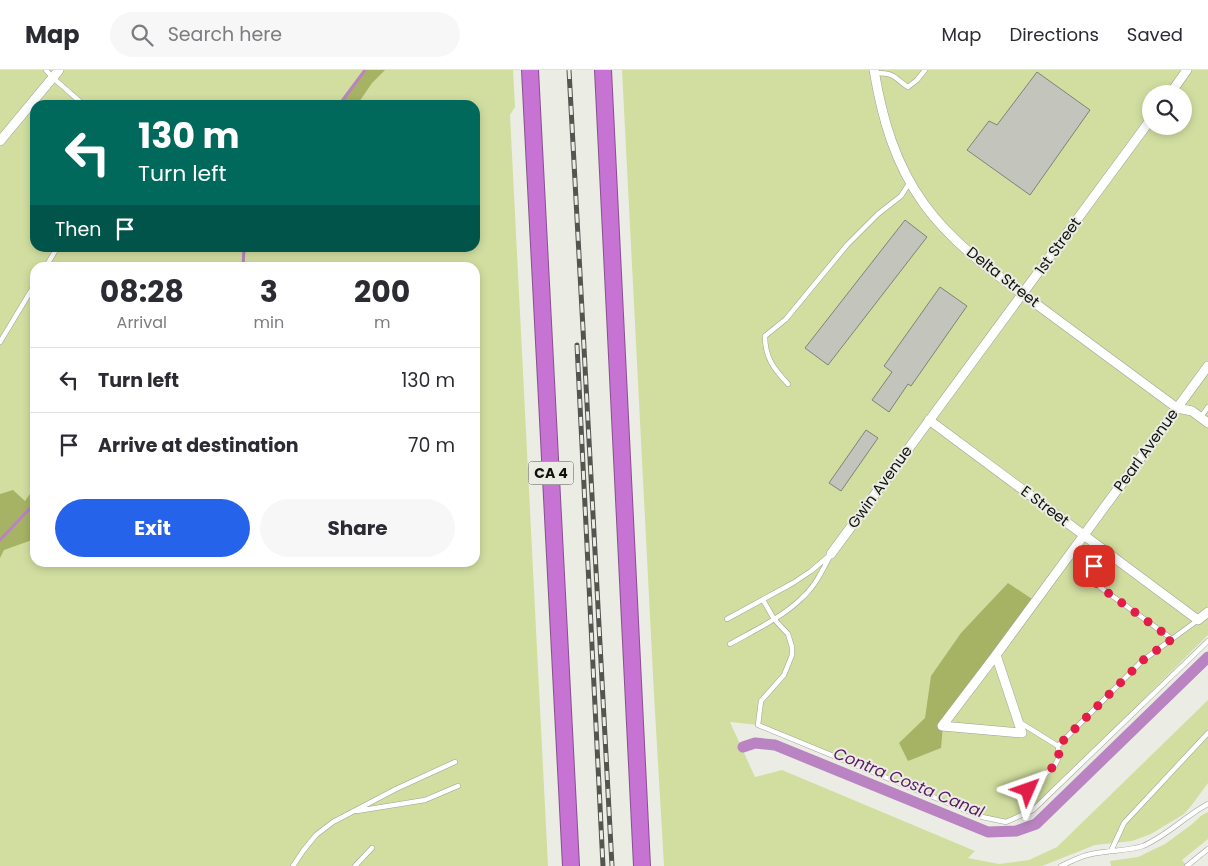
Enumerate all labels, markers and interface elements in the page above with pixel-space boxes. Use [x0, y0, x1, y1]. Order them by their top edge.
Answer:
search box [110, 12, 460, 57]
text: Map [25, 18, 80, 51]
icon: search [128, 21, 156, 49]
text: Search here [168, 21, 282, 48]
text: Map [942, 22, 981, 47]
text: Directions [1009, 22, 1099, 47]
text: Saved [1127, 22, 1183, 47]
map controls [1142, 85, 1192, 135]
button: search [1142, 85, 1192, 135]
text: 130 m [138, 111, 240, 160]
icon: left [55, 120, 120, 185]
text: Turn left [138, 158, 226, 189]
street label: 1st Street [1030, 213, 1085, 279]
icon: arrive [111, 215, 139, 243]
text: Then [55, 216, 101, 243]
street label: Delta Street [963, 242, 1044, 312]
text: 08:28 [100, 270, 184, 313]
text: 3 [260, 270, 278, 313]
text: 200 [354, 270, 410, 313]
text: Arrival [117, 311, 167, 334]
text: min [254, 311, 284, 334]
text: m [374, 311, 390, 334]
icon: left [55, 366, 83, 394]
text: Turn left [98, 367, 179, 394]
text: 130 m [401, 367, 455, 394]
street label: Pearl Avenue [1108, 404, 1183, 495]
icon: arrive [55, 431, 83, 459]
text: Arrive at destination [98, 432, 299, 459]
text: 70 m [408, 432, 455, 459]
street label: Gwin Avenue [842, 441, 917, 532]
road number: CA 4 [528, 462, 574, 484]
street label: E Street [1017, 480, 1074, 531]
button: Exit [55, 499, 250, 557]
button: Share [260, 499, 455, 557]
pin [1073, 545, 1115, 587]
icon: arrive [1080, 552, 1108, 580]
water label: Contra Costa Canal [830, 742, 988, 823]
position arrow [1001, 763, 1053, 815]

